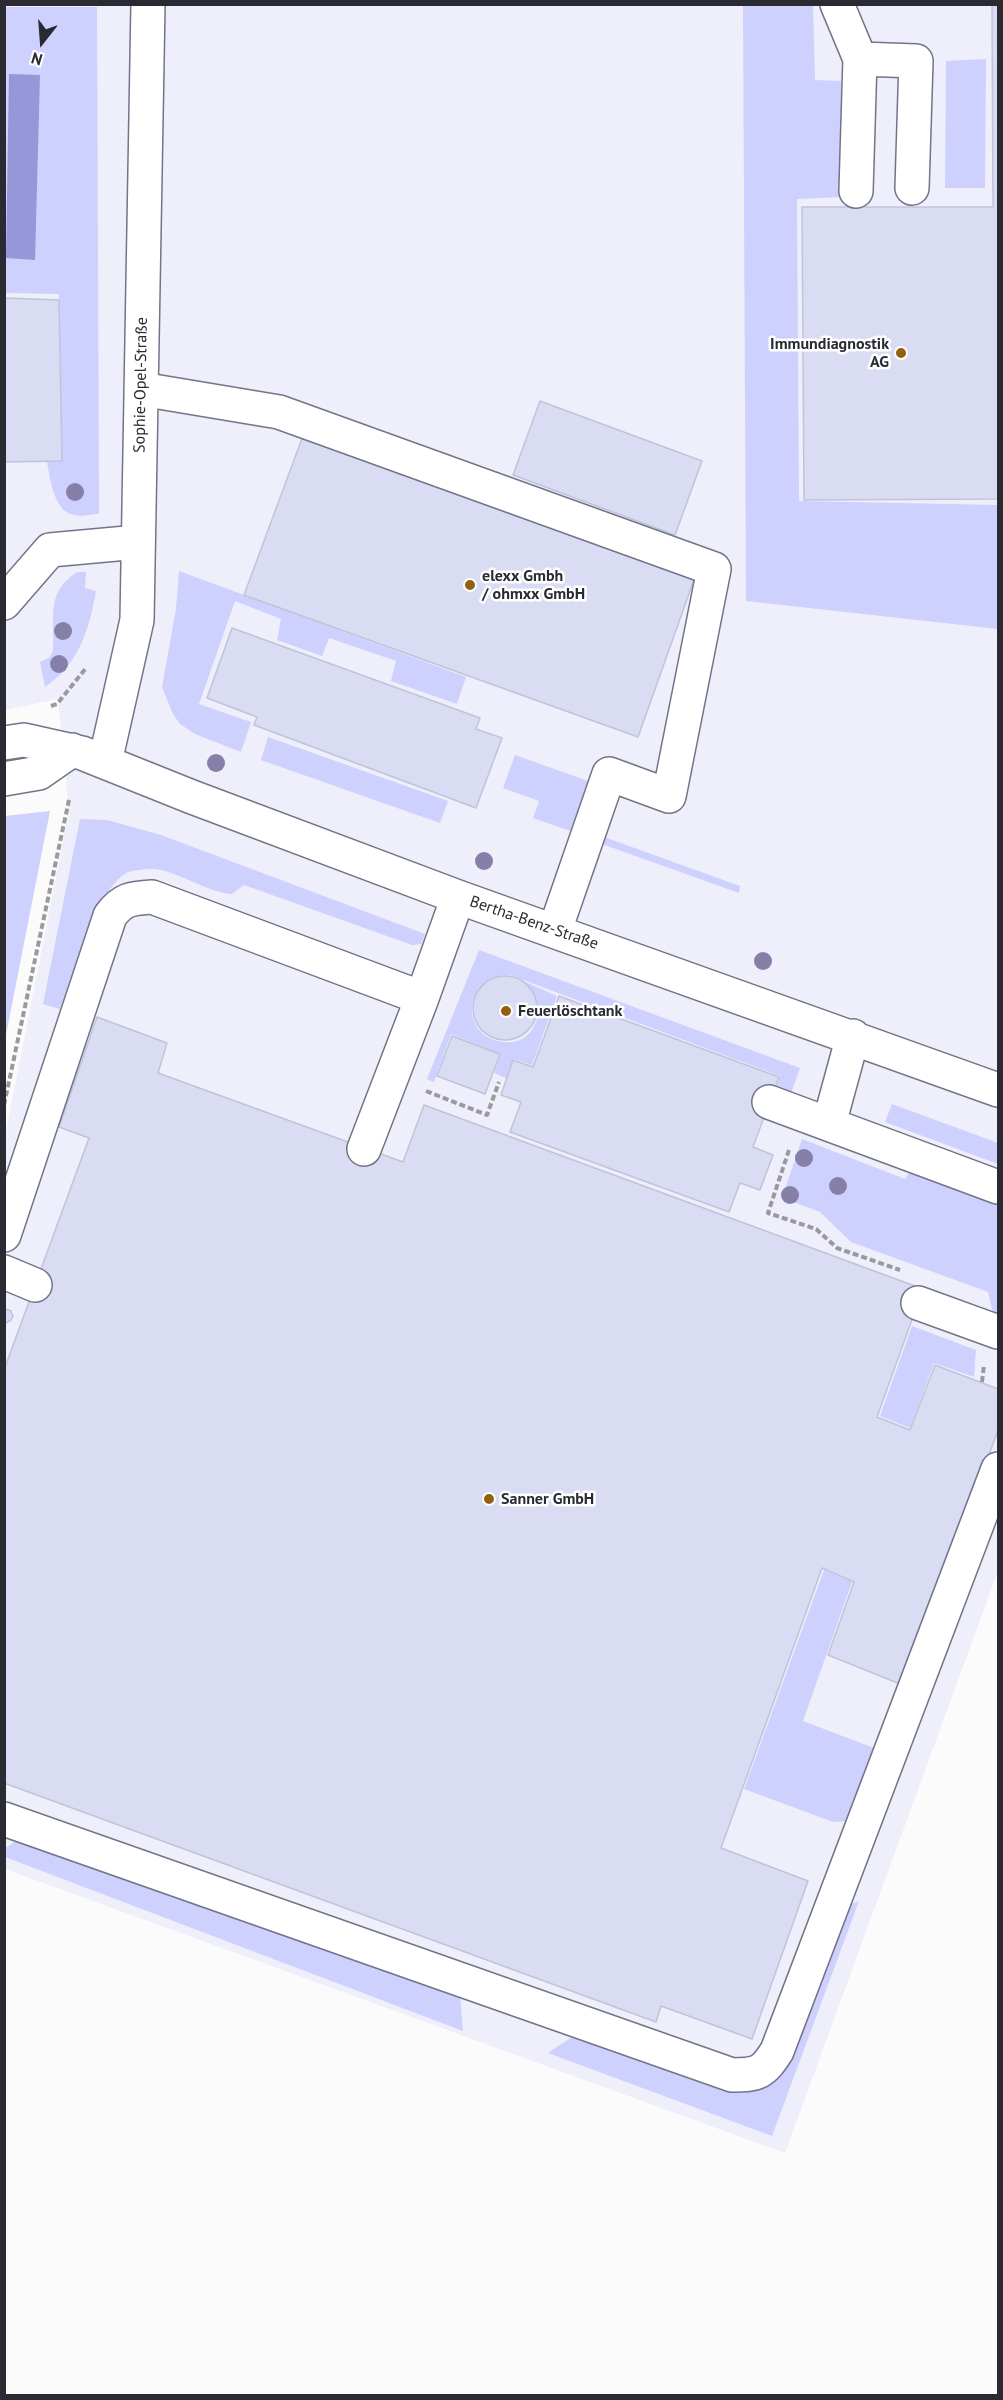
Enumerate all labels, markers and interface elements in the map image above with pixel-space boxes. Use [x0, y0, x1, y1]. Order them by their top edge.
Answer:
north arrow [12, 12, 72, 72]
text: N [29, 48, 45, 70]
street label: Sophie-Opel-Straße [130, 317, 152, 453]
place label: Immundiagnostik AG [770, 334, 889, 372]
marker: Immundiagnostik AG [894, 346, 908, 360]
place label: elexx Gmbh / ohmxx GmbH [482, 566, 585, 604]
marker: elexx Gmbh / ohmxx GmbH [463, 578, 477, 592]
street label: Bertha-Benz-Straße [467, 892, 601, 954]
place label: Feuerlöschtank [518, 1001, 622, 1021]
marker: Feuerlöschtank [499, 1004, 513, 1018]
place label: Sanner GmbH [501, 1489, 594, 1509]
marker: Sanner GmbH [482, 1492, 496, 1506]

